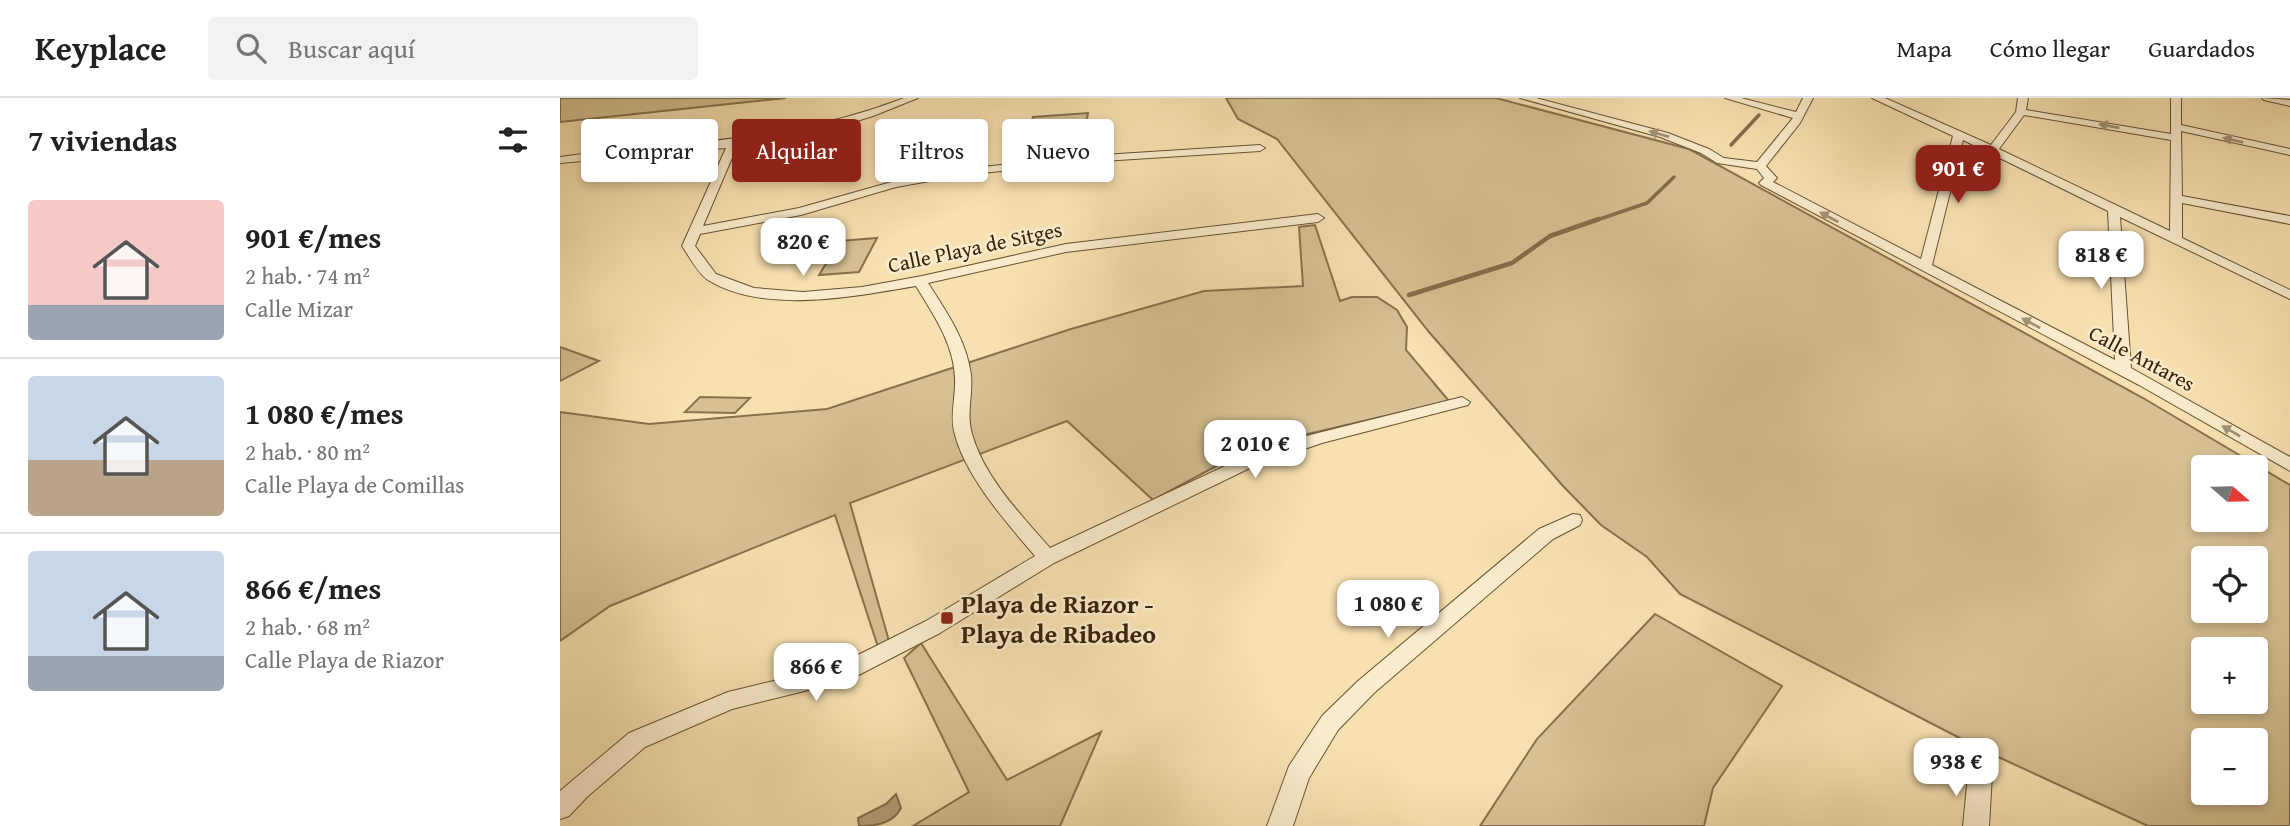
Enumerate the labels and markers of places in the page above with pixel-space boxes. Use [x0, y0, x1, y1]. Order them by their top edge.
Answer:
pin: 901 € [1909, 146, 2007, 205]
pin: 820 € [754, 218, 852, 278]
pin: 818 € [2052, 232, 2150, 291]
pin: 2 010 € [1190, 420, 1320, 480]
pin: 1 080 € [1323, 580, 1453, 640]
place label: Playa de Riazor - Playa de Ribadeo [961, 584, 1156, 653]
marker: Playa de Riazor - Playa de Ribadeo [939, 610, 955, 626]
pin: 866 € [767, 644, 865, 703]
pin: 938 € [1907, 738, 2005, 798]

